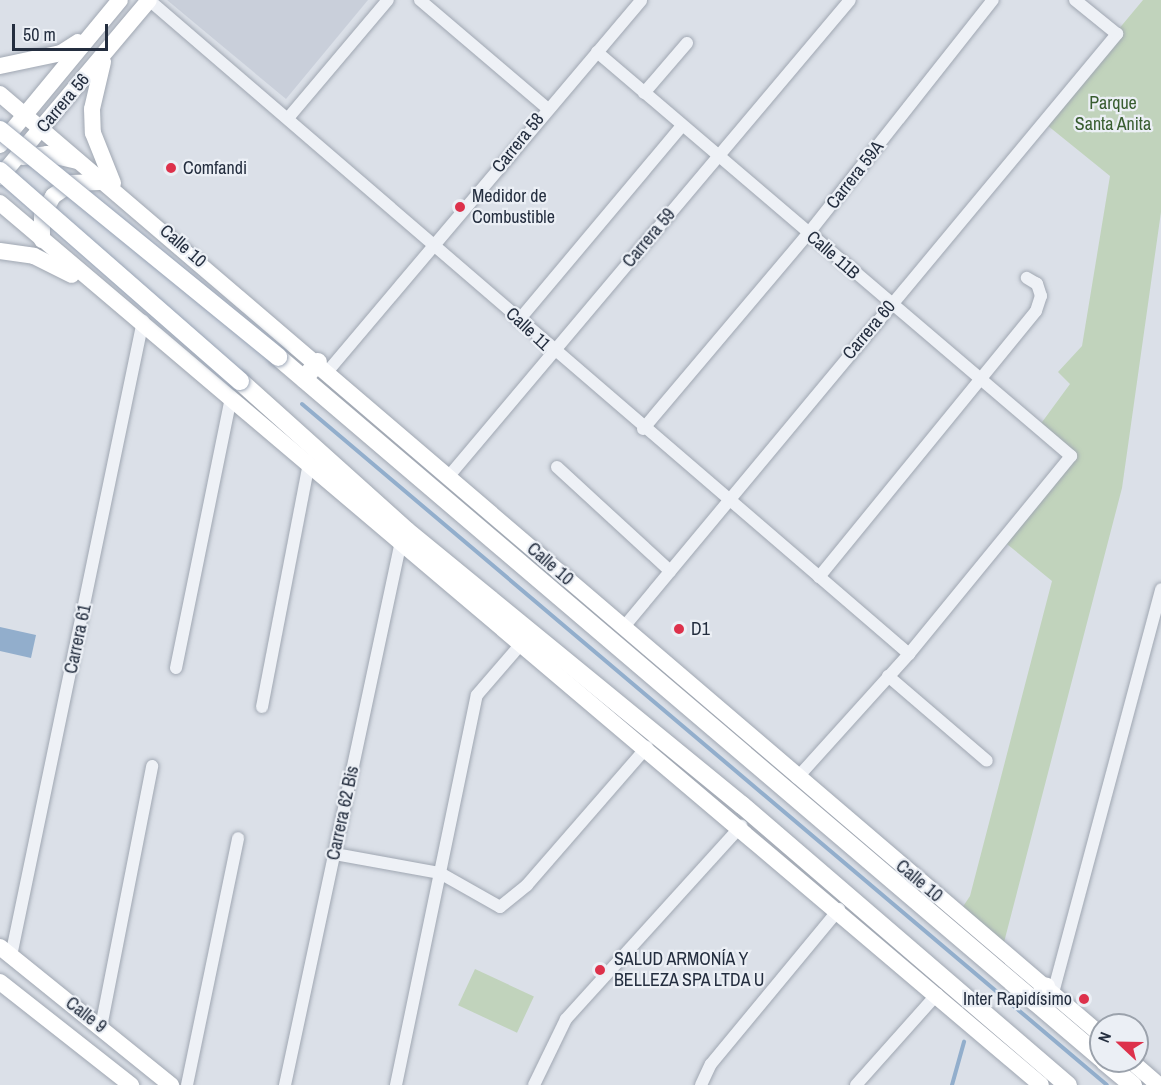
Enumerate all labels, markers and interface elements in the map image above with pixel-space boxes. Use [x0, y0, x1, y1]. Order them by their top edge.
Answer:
scale bar [15, 12, 111, 50]
text: 50 m [23, 22, 56, 47]
street label: Carrera 56 [32, 69, 94, 137]
park label: Parque Santa Anita [1074, 93, 1152, 136]
street label: Carrera 58 [487, 109, 549, 177]
street label: Carrera 59A [822, 137, 888, 213]
place label: Comfandi [183, 157, 247, 179]
marker: Comfandi [164, 161, 178, 175]
place label: Medidor de Combustible [472, 186, 555, 228]
marker: Medidor de Combustible [453, 200, 467, 214]
street label: Carrera 59 [618, 204, 680, 272]
street label: Calle 10 [155, 220, 211, 272]
street label: Calle 11B [802, 226, 864, 284]
street label: Carrera 60 [838, 296, 900, 364]
street label: Calle 11 [501, 303, 555, 355]
street label: Calle 10 [522, 538, 578, 590]
street label: Carrera 61 [60, 602, 96, 676]
place label: D1 [691, 618, 710, 640]
marker: D1 [672, 622, 686, 636]
street label: Carrera 62 Bis [322, 764, 364, 862]
street label: Calle 10 [891, 855, 947, 907]
place label: SALUD ARMONÍA Y BELLEZA SPA LTDA U [614, 949, 767, 992]
marker: SALUD ARMONÍA Y BELLEZA SPA LTDA U [591, 961, 609, 979]
place label: Inter Rapidísimo [963, 988, 1072, 1010]
street label: Calle 9 [61, 992, 111, 1038]
marker: Inter Rapidísimo [1077, 992, 1091, 1006]
north arrow [1089, 1013, 1149, 1073]
text: N [1092, 1028, 1116, 1046]

